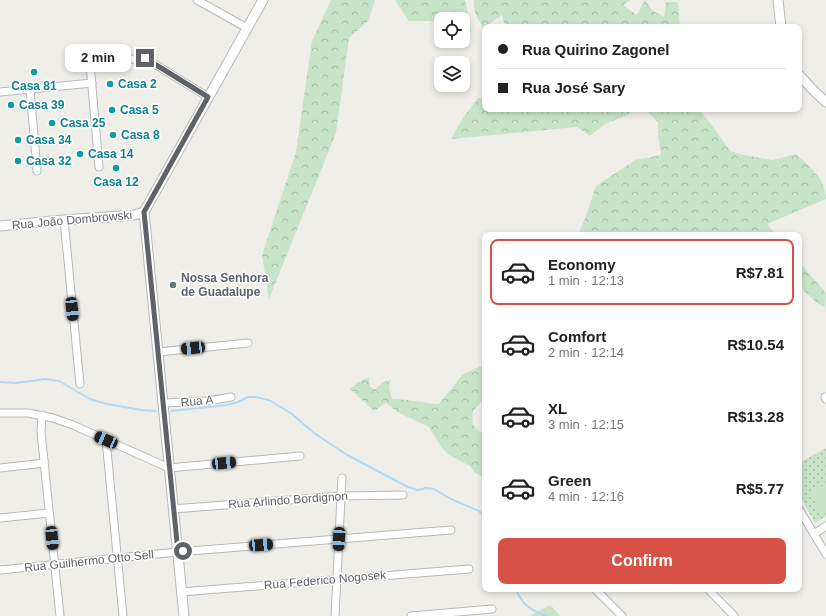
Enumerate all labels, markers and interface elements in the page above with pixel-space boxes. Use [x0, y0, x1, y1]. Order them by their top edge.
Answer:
map controls [434, 12, 470, 92]
button: locate [434, 12, 470, 48]
text: Rua Quirino Zagonel [522, 41, 670, 58]
callout: 2 min [65, 44, 131, 72]
route end [136, 49, 154, 67]
text: 2 min [81, 50, 115, 65]
button: layers [434, 56, 470, 92]
marker: Casa 81 [29, 67, 39, 77]
place label: Casa 2 [118, 77, 157, 91]
place label: Casa 81 [11, 79, 57, 93]
marker: Casa 2 [105, 79, 115, 89]
text: Rua José Sary [522, 79, 625, 96]
place label: Casa 39 [19, 98, 65, 112]
marker: Casa 39 [6, 100, 16, 110]
place label: Casa 5 [120, 103, 159, 117]
marker: Casa 5 [107, 105, 117, 115]
place label: Casa 25 [60, 116, 106, 130]
marker: Casa 25 [47, 118, 57, 128]
place label: Casa 8 [121, 128, 160, 142]
marker: Casa 8 [108, 130, 118, 140]
place label: Casa 34 [26, 133, 72, 147]
marker: Casa 34 [13, 135, 23, 145]
place label: Casa 14 [88, 147, 134, 161]
marker: Casa 14 [75, 149, 85, 159]
place label: Casa 32 [26, 154, 72, 168]
marker: Casa 32 [13, 156, 23, 166]
marker: Casa 12 [111, 163, 121, 173]
place label: Casa 12 [93, 175, 139, 189]
street label: Rua João Dombrowski [11, 208, 133, 232]
icon: car [500, 254, 536, 290]
text: Economy [548, 256, 616, 273]
text: R$7.81 [736, 264, 784, 281]
place label: Nossa Senhora de Guadalupe [181, 271, 269, 299]
text: 1 min · 12:13 [548, 273, 624, 288]
marker: Nossa Senhora de Guadalupe [168, 280, 178, 290]
car [65, 296, 79, 322]
icon: car [500, 326, 536, 362]
text: Comfort [548, 328, 606, 345]
text: R$10.54 [727, 336, 784, 353]
car [180, 341, 206, 355]
text: 2 min · 12:14 [548, 345, 624, 360]
street label: Rua A [180, 393, 214, 409]
icon: car [500, 398, 536, 434]
text: XL [548, 400, 567, 417]
text: R$13.28 [727, 408, 784, 425]
text: 3 min · 12:15 [548, 417, 624, 432]
car [93, 430, 119, 450]
car [212, 456, 236, 470]
icon: car [500, 470, 536, 506]
text: Green [548, 472, 591, 489]
text: R$5.77 [736, 480, 784, 497]
street label: Rua Arlindo Bordignon [228, 489, 348, 511]
text: 4 min · 12:16 [548, 489, 624, 504]
car [45, 525, 59, 551]
car [332, 527, 346, 551]
car [249, 538, 273, 552]
button: Confirm [498, 538, 786, 584]
route start [174, 542, 192, 560]
street label: Rua Guilhermo Otto Sell [24, 547, 154, 575]
street label: Rua Federico Nogosek [263, 568, 388, 592]

